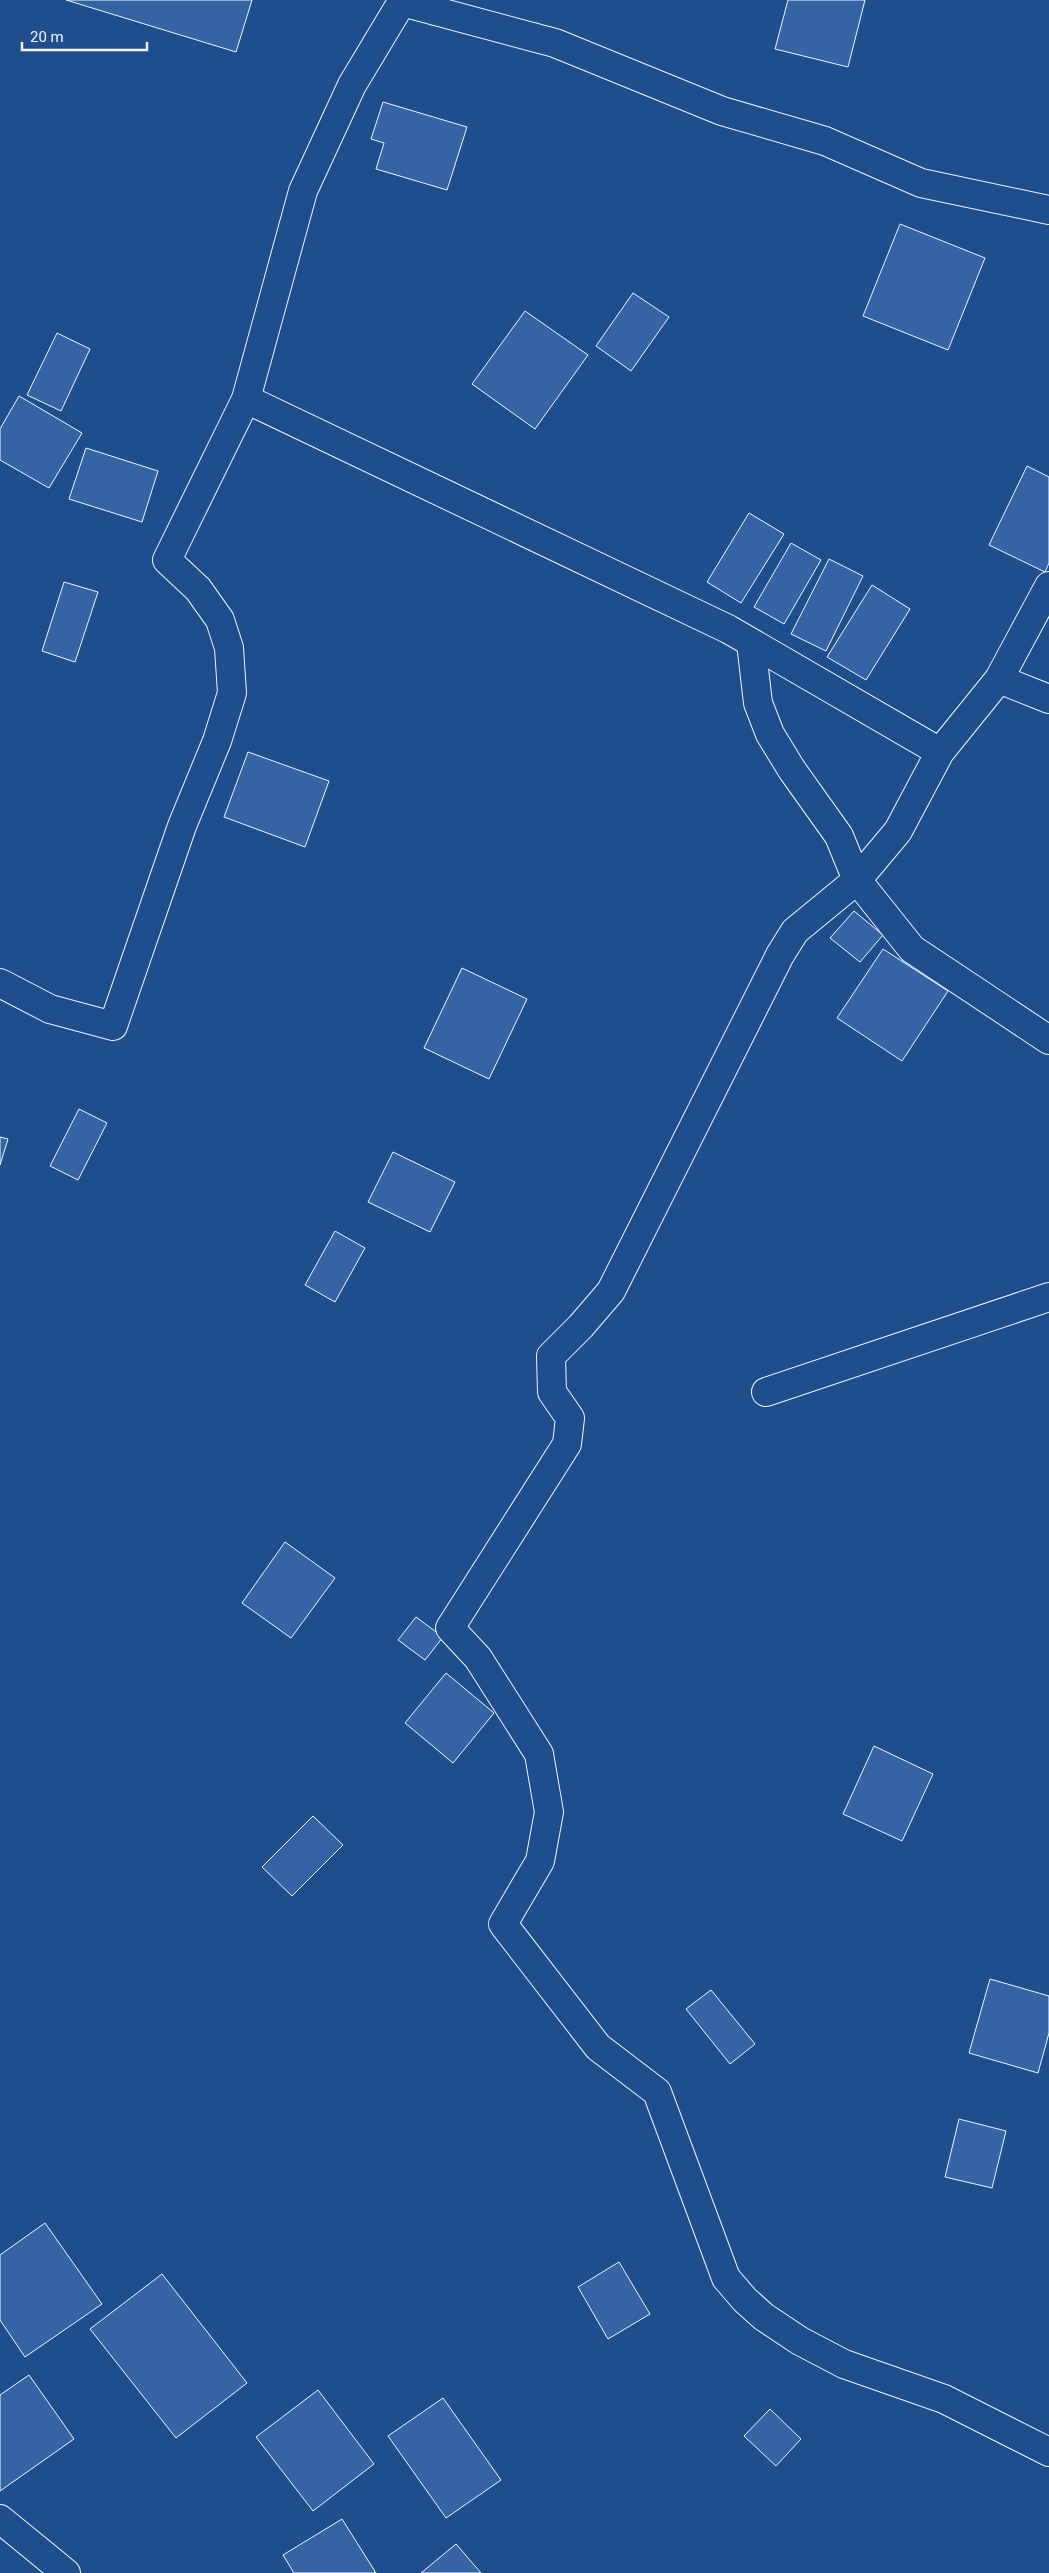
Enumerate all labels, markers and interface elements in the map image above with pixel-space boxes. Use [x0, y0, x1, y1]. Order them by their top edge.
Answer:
scale bar [22, 20, 148, 52]
text: 20 m [30, 28, 64, 46]

